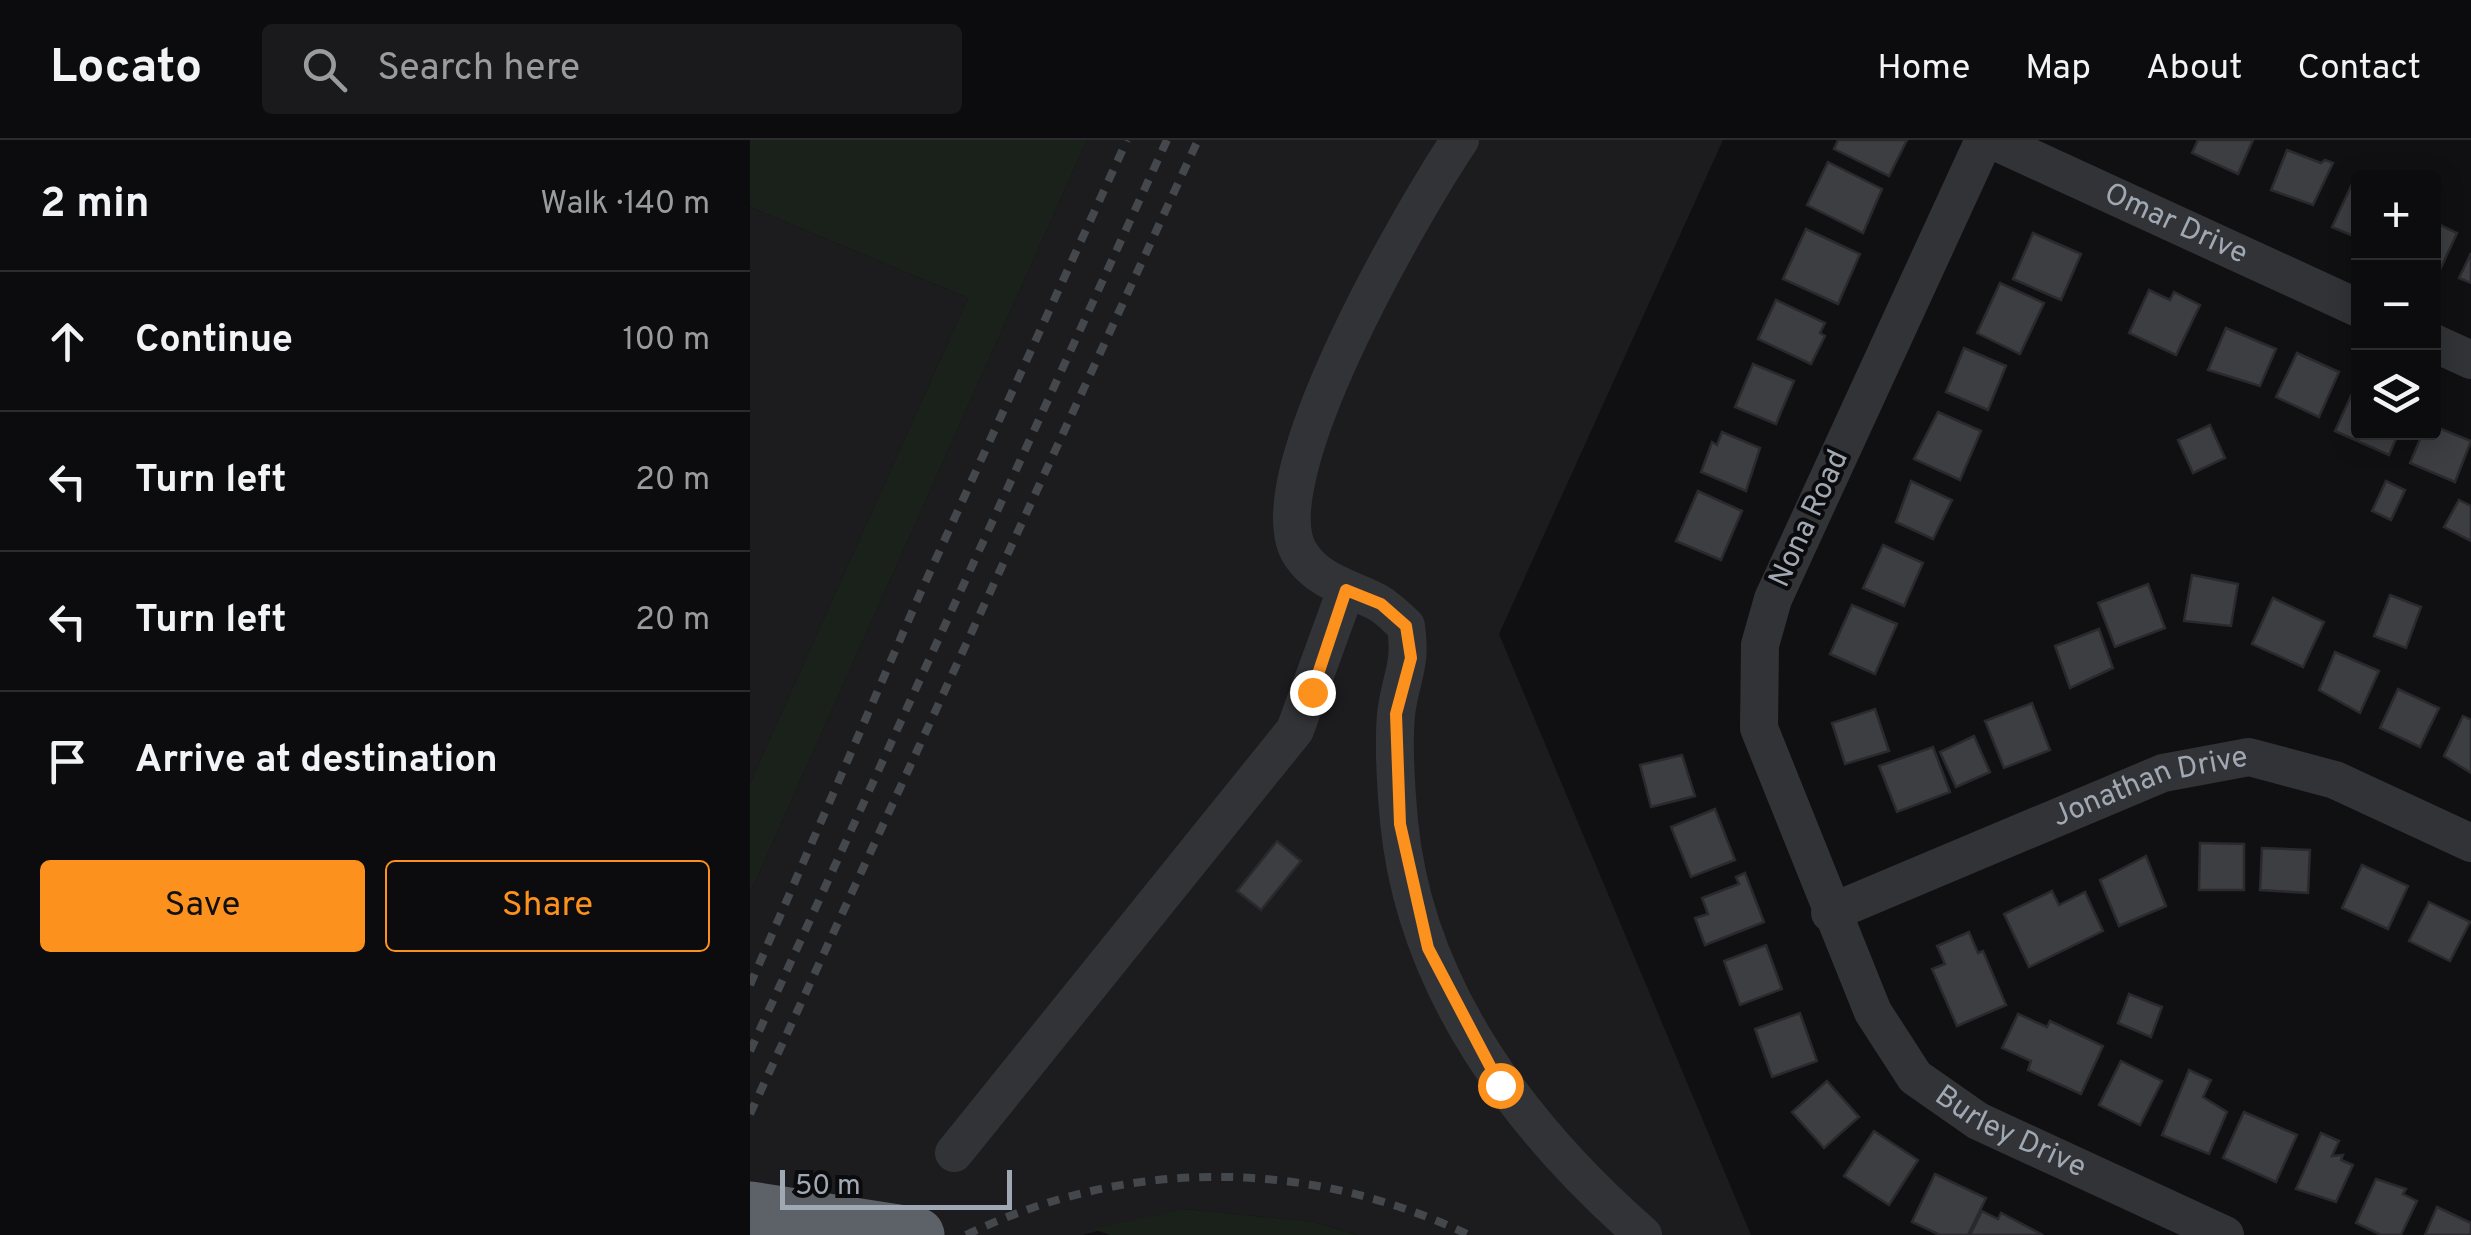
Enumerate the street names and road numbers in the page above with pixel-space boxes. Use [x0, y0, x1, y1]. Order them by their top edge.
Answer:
street label: Omar Drive [2098, 175, 2253, 273]
street label: Nona Road [1762, 444, 1858, 594]
street label: Jonathan Drive [2047, 739, 2251, 836]
street label: Burley Drive [1927, 1078, 2092, 1187]

